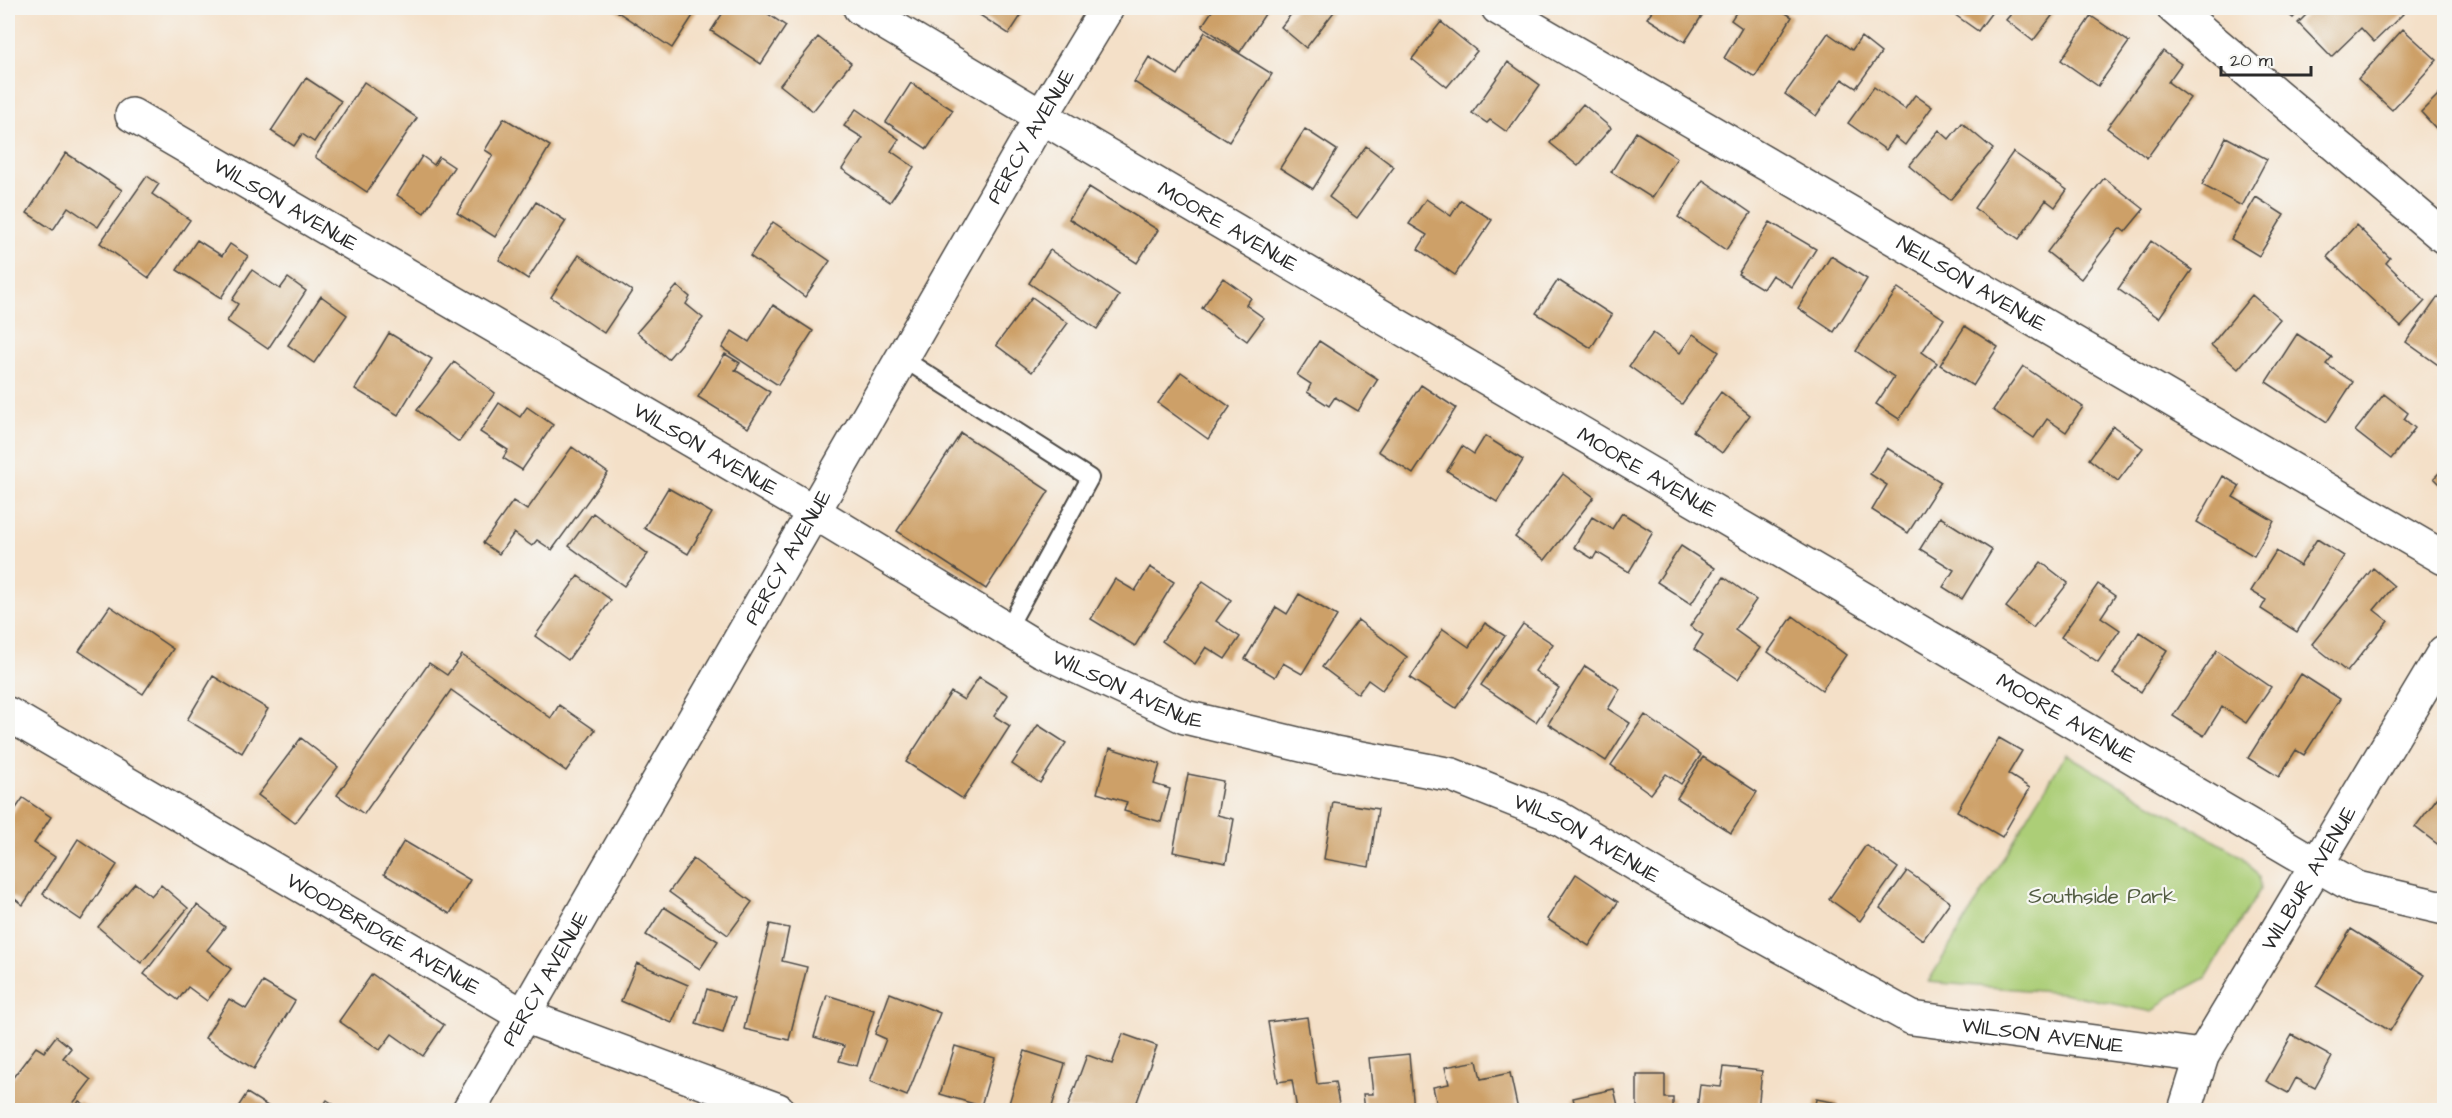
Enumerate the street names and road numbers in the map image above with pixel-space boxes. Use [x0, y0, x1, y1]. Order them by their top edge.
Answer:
street label: PERCY AVENUE [980, 63, 1082, 209]
street label: WILSON AVENUE [208, 151, 364, 259]
street label: MOORE AVENUE [1152, 174, 1304, 279]
street label: NEILSON AVENUE [1891, 229, 2052, 339]
street label: WILSON AVENUE [628, 396, 784, 503]
street label: MOORE AVENUE [1572, 420, 1723, 525]
street label: PERCY AVENUE [737, 484, 839, 630]
street label: WILSON AVENUE [1047, 643, 1206, 736]
street label: MOORE AVENUE [1991, 666, 2142, 771]
street label: WILSON AVENUE [1509, 787, 1666, 890]
street label: WILBUR AVENUE [2254, 800, 2364, 956]
street label: WOODBRIDGE AVENUE [281, 866, 486, 1003]
street label: PERCY AVENUE [495, 905, 596, 1052]
street label: WILSON AVENUE [1960, 1011, 2126, 1061]

